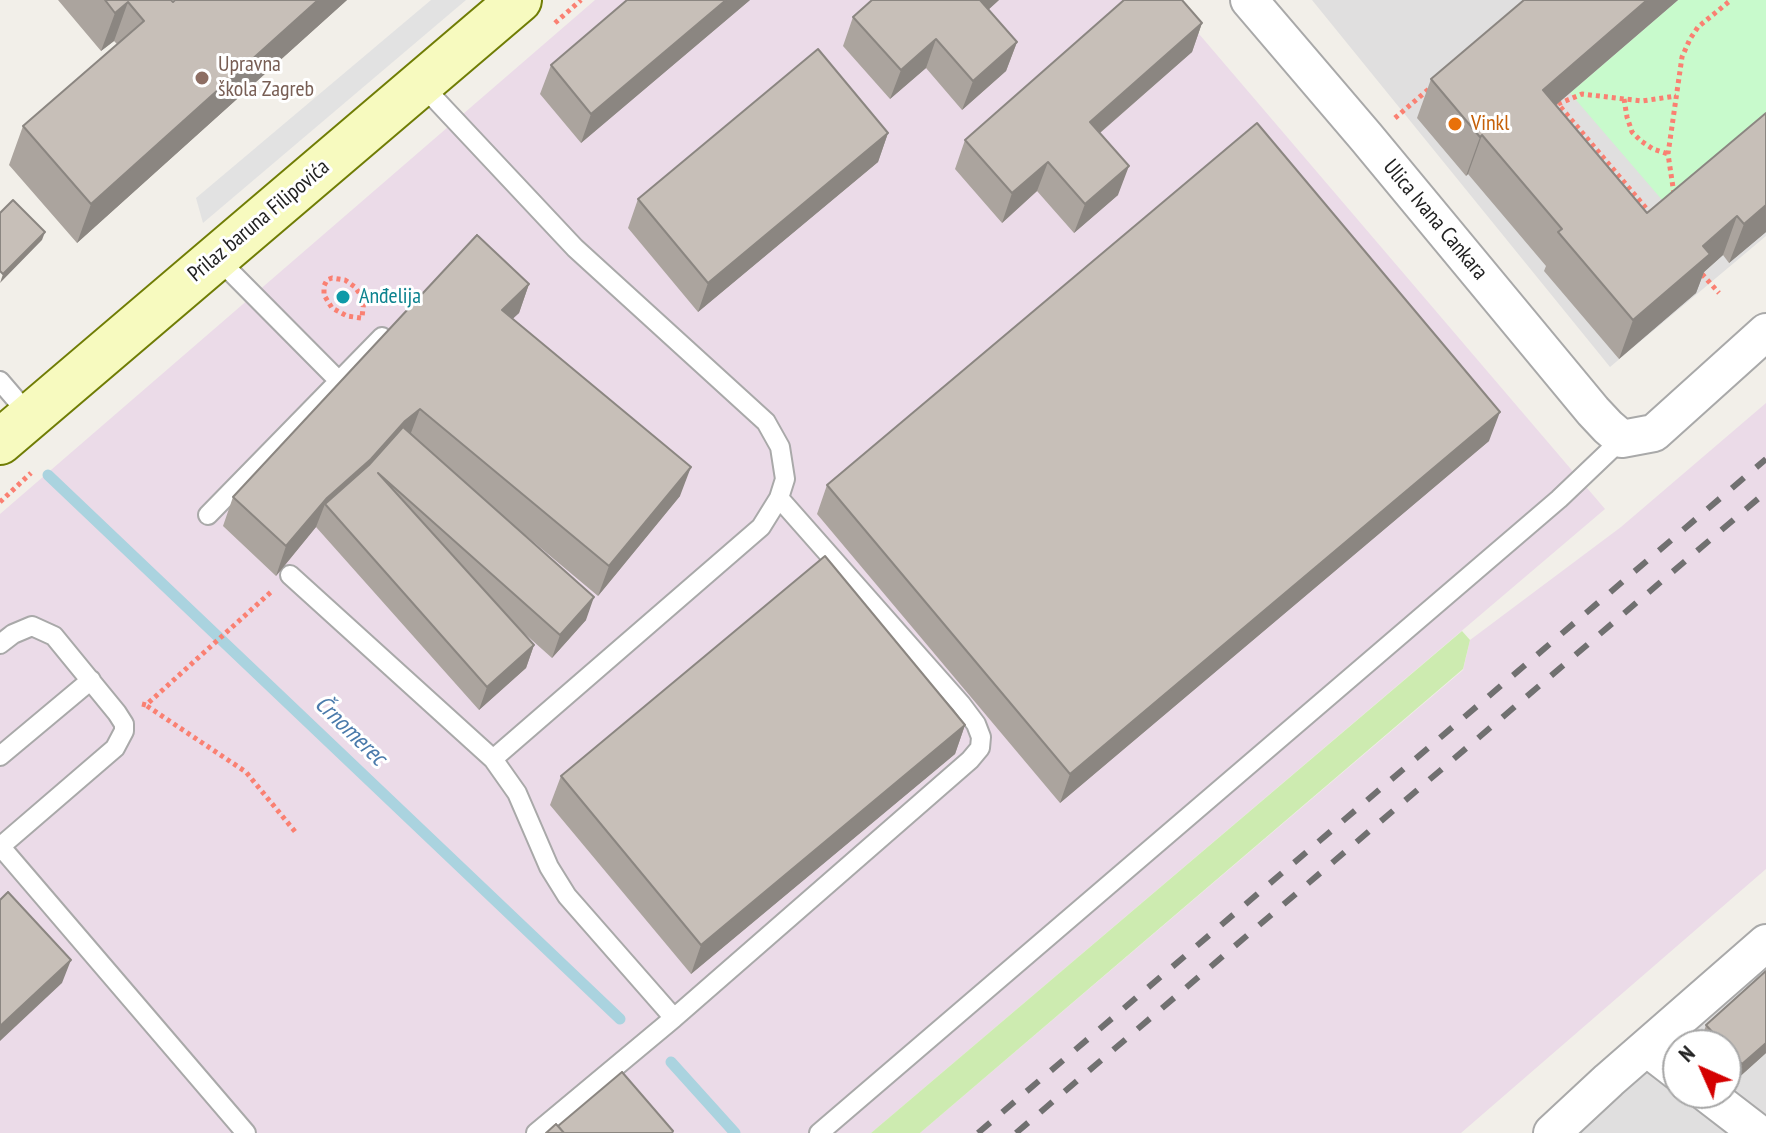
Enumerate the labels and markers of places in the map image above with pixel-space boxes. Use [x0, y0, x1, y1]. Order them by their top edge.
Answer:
place label: Upravna škola Zagreb [218, 52, 314, 104]
marker: Upravna škola Zagreb [193, 69, 211, 87]
place label: Vinkl [1471, 111, 1509, 137]
marker: Vinkl [1446, 115, 1464, 133]
place label: Anđelija [359, 284, 421, 310]
marker: Anđelija [334, 288, 352, 306]

